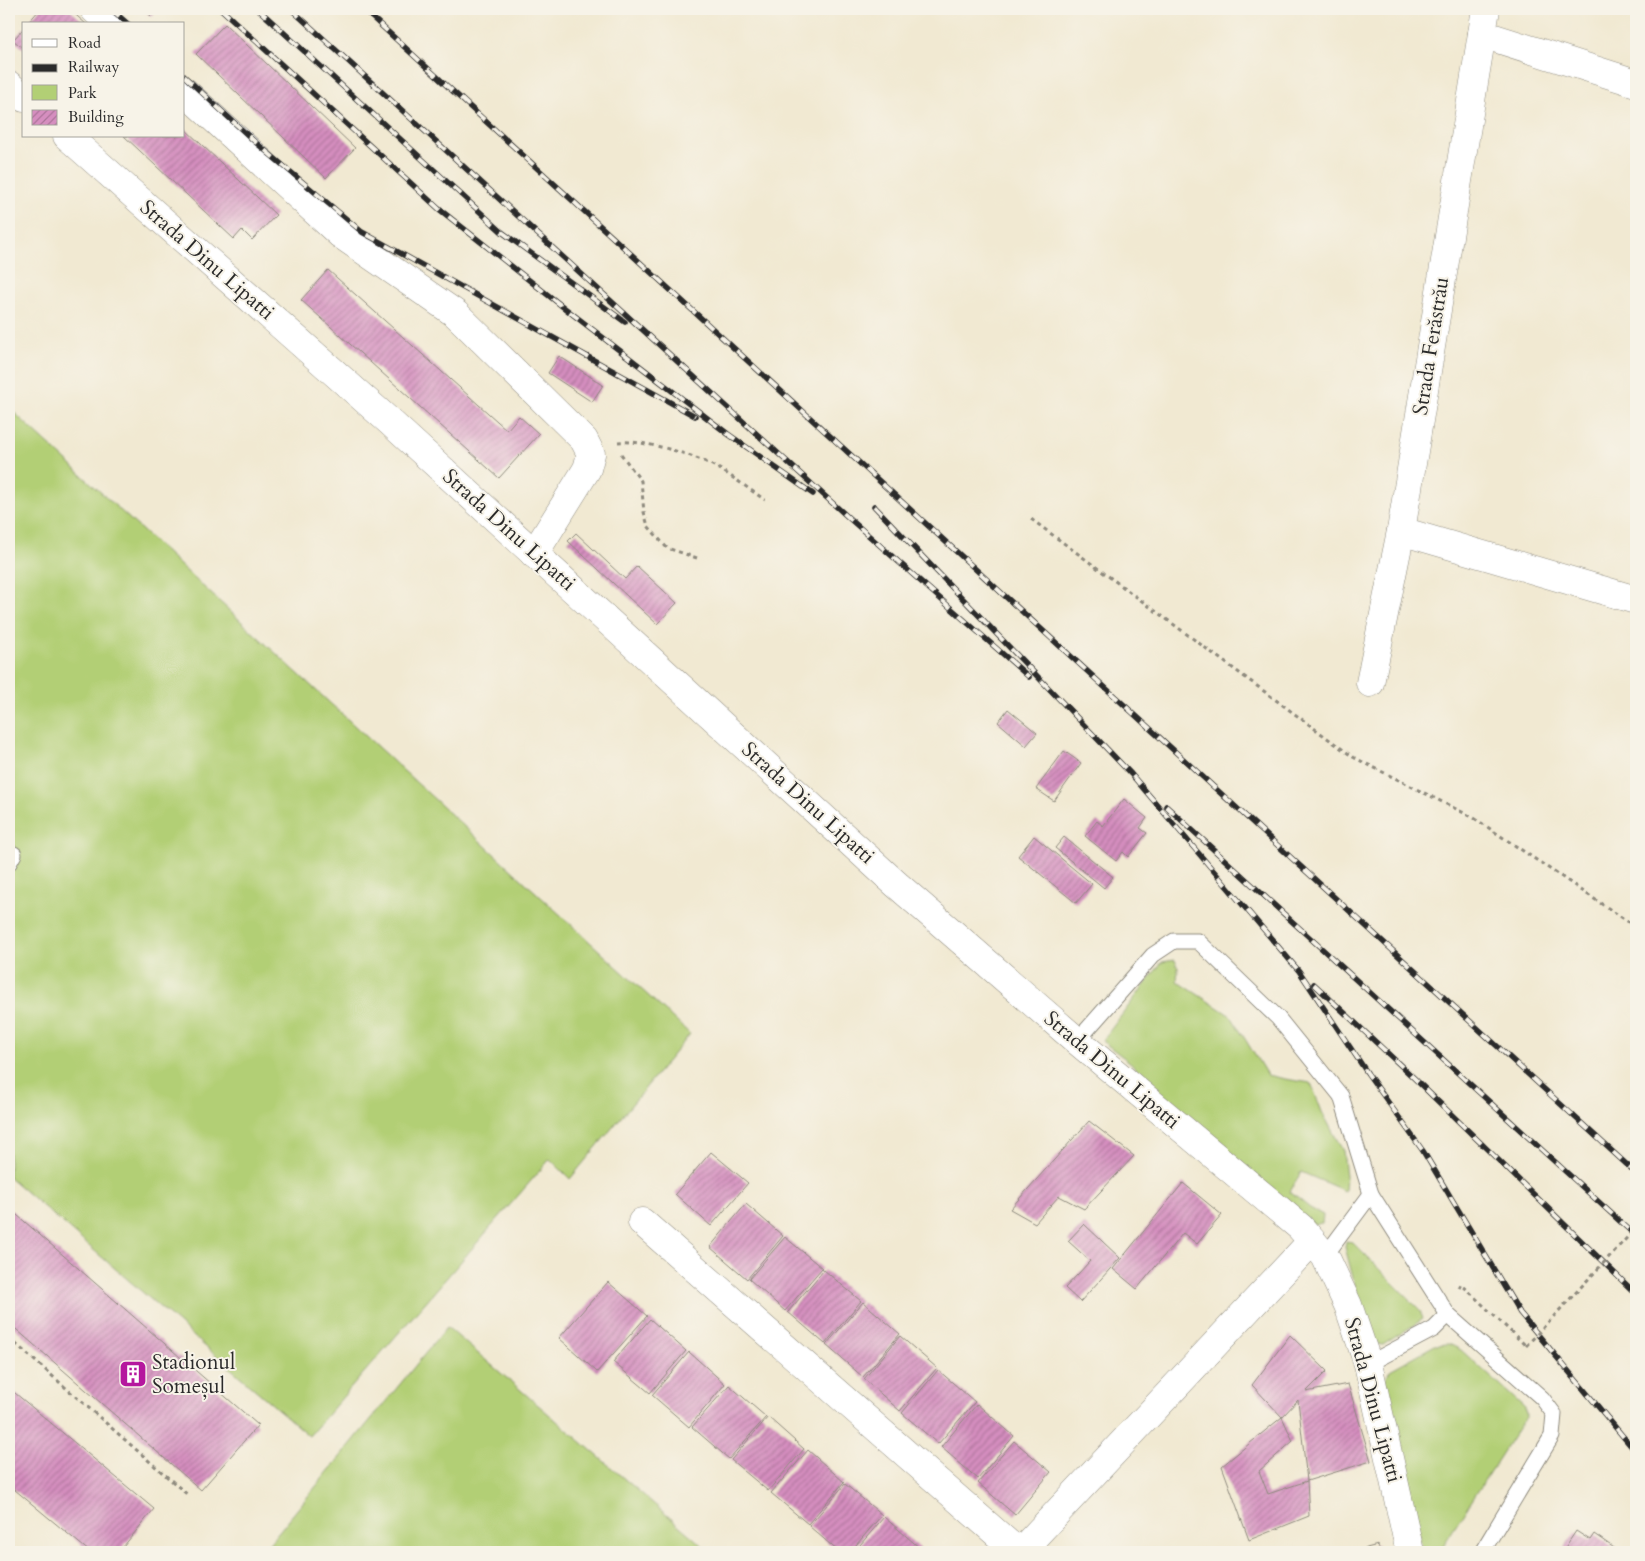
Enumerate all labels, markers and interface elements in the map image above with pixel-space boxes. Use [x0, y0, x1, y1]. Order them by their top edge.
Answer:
legend [22, 22, 185, 138]
text: Road [68, 33, 101, 53]
text: Railway [68, 57, 119, 77]
text: Park [68, 83, 97, 103]
text: Building [68, 107, 124, 127]
street label: Strada Dinu Lipatti [133, 193, 281, 327]
street label: Strada Ferăstrău [1406, 275, 1456, 417]
street label: Strada Dinu Lipatti [436, 462, 582, 598]
street label: Strada Dinu Lipatti [735, 735, 881, 871]
street label: Strada Dinu Lipatti [1038, 1004, 1186, 1136]
street label: Strada Dinu Lipatti [1337, 1314, 1409, 1486]
place label: Stadionul Someșul [152, 1348, 235, 1401]
building icon: Stadionul Someșul [118, 1359, 148, 1389]

